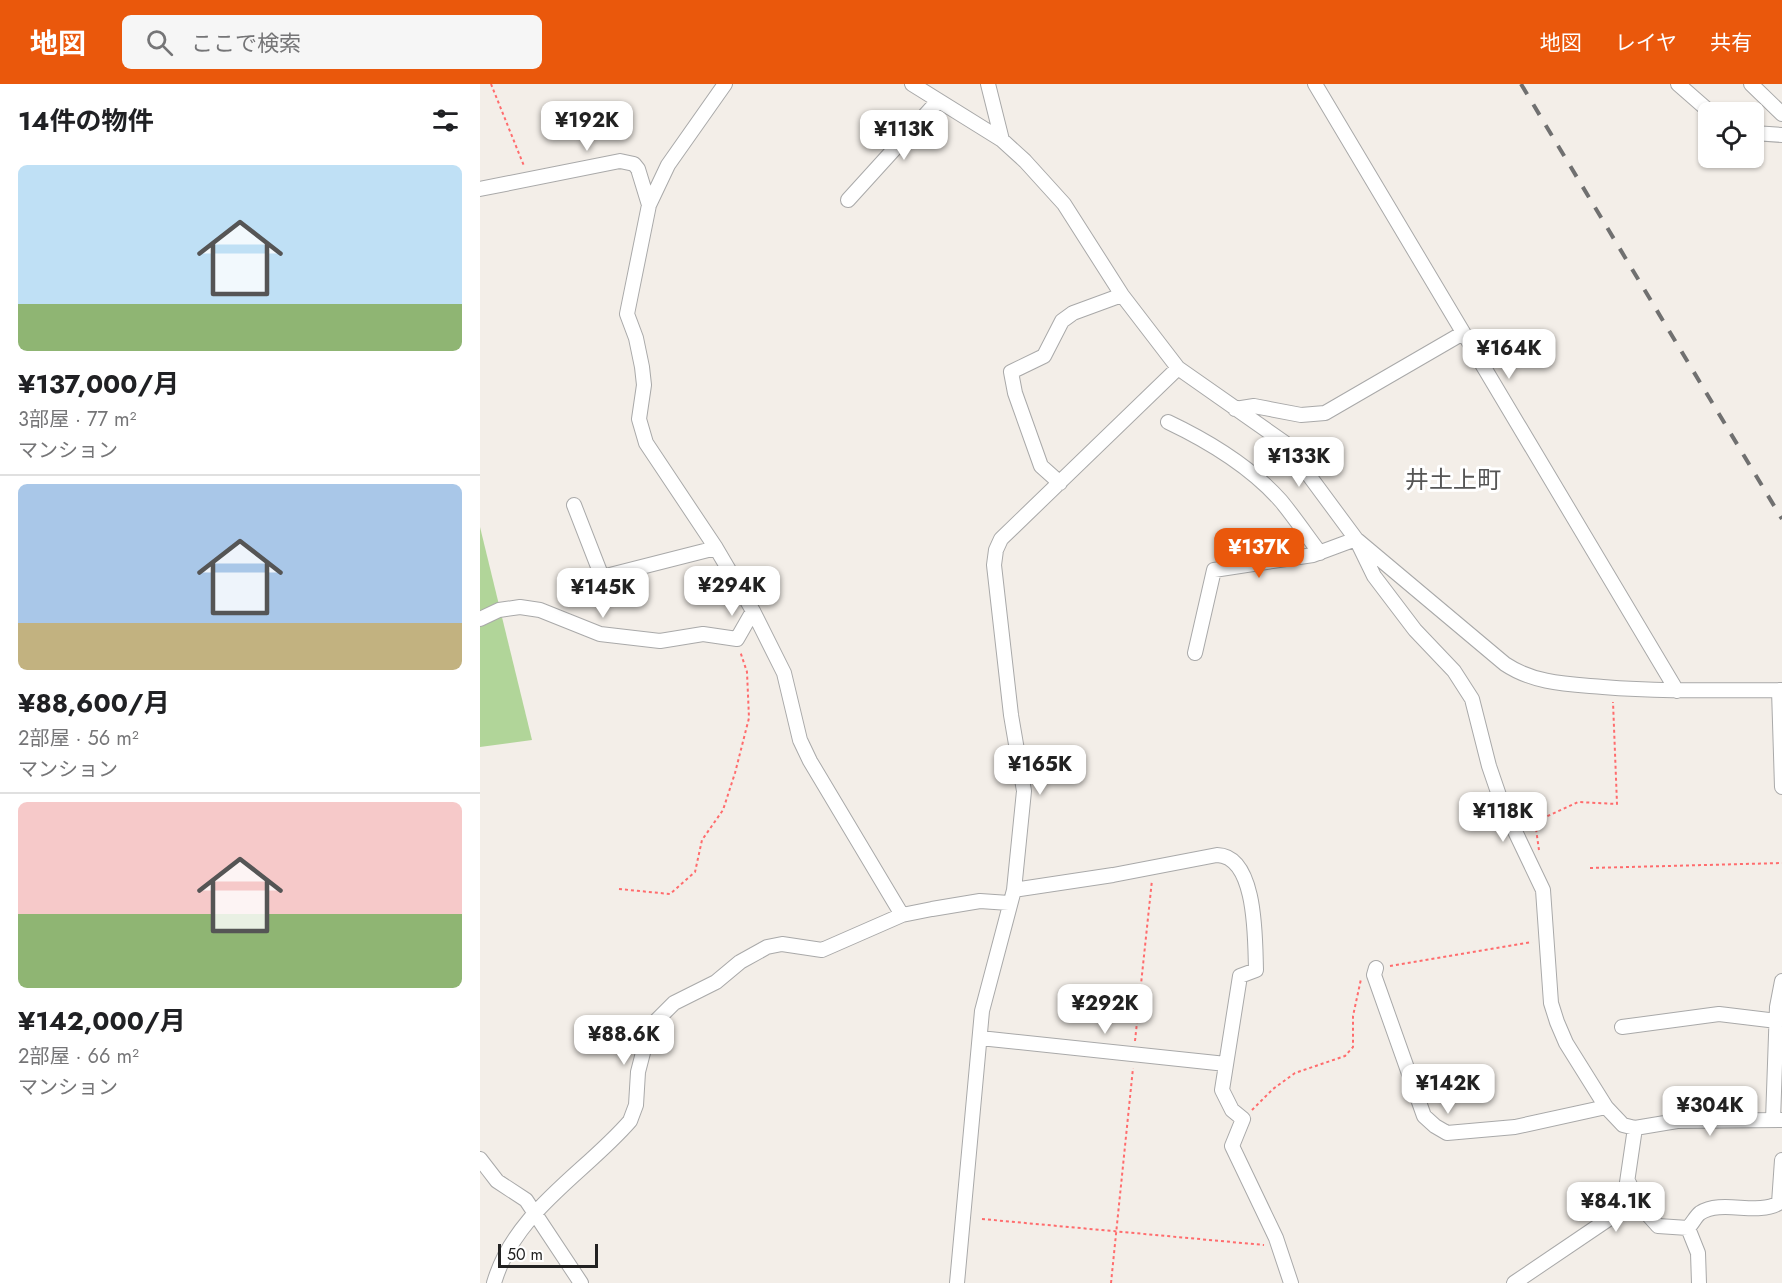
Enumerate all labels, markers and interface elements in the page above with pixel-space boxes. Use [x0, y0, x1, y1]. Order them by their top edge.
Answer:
search box [122, 15, 542, 69]
text: 地図 [30, 23, 86, 64]
icon: search [143, 26, 176, 59]
text: ここで検索 [191, 27, 301, 59]
text: 地図 [1540, 28, 1582, 58]
text: レイヤ [1615, 28, 1677, 58]
text: 共有 [1710, 28, 1752, 58]
pin: ¥192K [545, 101, 629, 152]
text: 14件の物件 [18, 102, 153, 140]
map controls [1698, 102, 1764, 168]
button: locate [1698, 102, 1764, 168]
icon: filters [429, 104, 462, 137]
text: ¥192K [555, 106, 619, 135]
pin: ¥113K [862, 110, 946, 161]
text: ¥113K [874, 115, 934, 144]
icon: home [186, 204, 294, 312]
pin: ¥164K [1467, 329, 1551, 380]
text: ¥164K [1477, 334, 1541, 363]
text: ¥137,000/月 [18, 365, 179, 403]
text: 3部屋 · 77 m² [18, 405, 136, 434]
text: マンション [18, 436, 118, 465]
pin: ¥133K [1257, 437, 1341, 488]
text: ¥133K [1268, 442, 1330, 471]
district label: 井土上町 [1405, 462, 1501, 497]
icon: home [186, 523, 294, 631]
pin: ¥137K [1217, 528, 1301, 579]
text: ¥137K [1228, 533, 1290, 562]
pin: ¥294K [690, 566, 774, 617]
pin: ¥145K [561, 568, 645, 619]
text: ¥294K [698, 571, 766, 600]
text: ¥145K [571, 573, 635, 602]
text: ¥88,600/月 [18, 684, 170, 722]
text: 2部屋 · 56 m² [18, 724, 139, 753]
pin: ¥165K [998, 745, 1082, 796]
text: ¥165K [1008, 750, 1072, 779]
text: マンション [18, 755, 118, 784]
pin: ¥118K [1461, 792, 1545, 843]
text: ¥118K [1473, 797, 1533, 826]
icon: home [186, 841, 294, 949]
pin: ¥292K [1063, 984, 1147, 1035]
text: ¥292K [1072, 989, 1138, 1018]
text: ¥142,000/月 [18, 1002, 186, 1040]
pin: ¥88.6K [575, 1015, 673, 1066]
text: ¥88.6K [588, 1020, 660, 1049]
text: 2部屋 · 66 m² [18, 1042, 139, 1071]
pin: ¥142K [1406, 1064, 1490, 1115]
text: ¥142K [1416, 1069, 1480, 1098]
text: マンション [18, 1073, 118, 1102]
pin: ¥304K [1668, 1086, 1752, 1137]
text: ¥304K [1677, 1091, 1743, 1120]
pin: ¥84.1K [1567, 1182, 1665, 1233]
text: ¥84.1K [1581, 1187, 1651, 1216]
scale bar [498, 1241, 598, 1268]
text: 50 m [507, 1243, 543, 1266]

